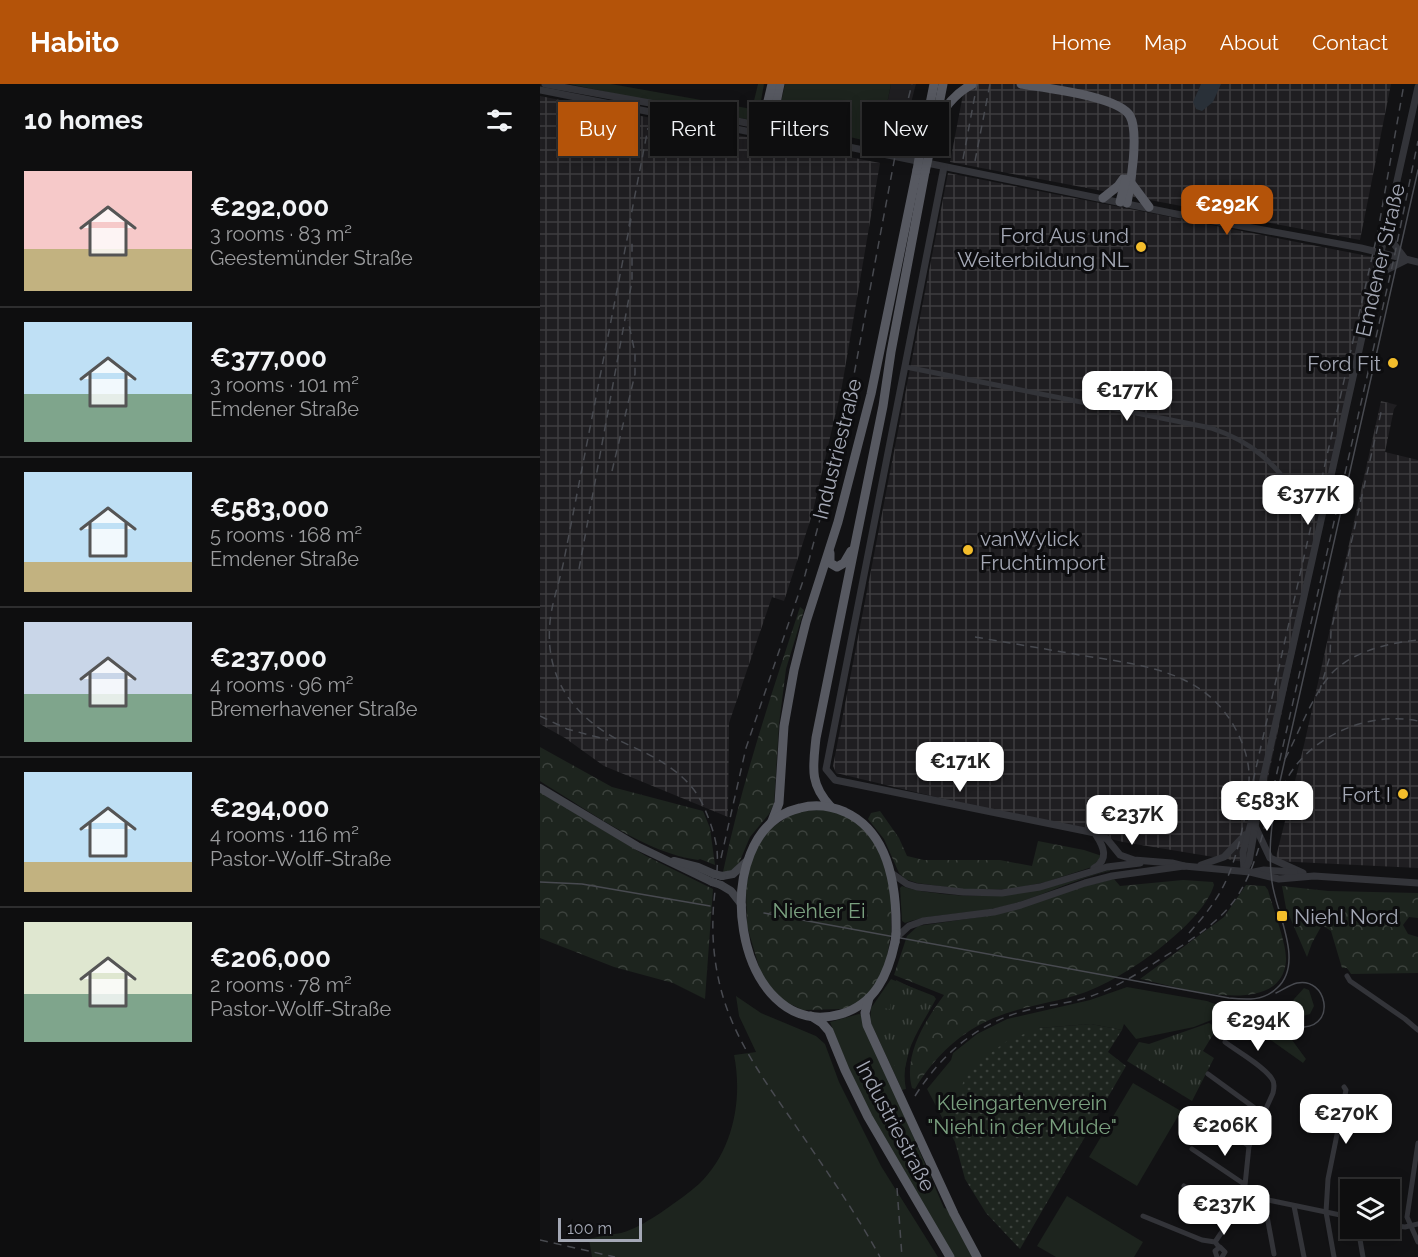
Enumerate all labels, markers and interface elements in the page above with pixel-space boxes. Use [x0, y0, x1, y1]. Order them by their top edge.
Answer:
text: Habito [30, 26, 119, 59]
text: Home [1052, 30, 1111, 55]
text: Map [1144, 30, 1187, 55]
text: About [1220, 30, 1279, 55]
text: Contact [1312, 30, 1388, 55]
chip: Buy [558, 102, 638, 156]
chip: Rent [650, 102, 737, 156]
chip: Filters [749, 102, 850, 156]
chip: New [862, 102, 949, 156]
icon: filters [483, 104, 516, 137]
text: 10 homes [24, 105, 143, 135]
street label: Emdener Straße [1350, 181, 1410, 339]
pin: €292K [1185, 185, 1269, 236]
text: €292,000 [210, 192, 329, 222]
text: €292K [1195, 192, 1259, 216]
icon: home [72, 195, 144, 267]
text: 3 rooms · 83 m² [210, 222, 352, 246]
place label: Ford Aus und Weiterbildung NL [957, 223, 1129, 272]
marker: Ford Aus und Weiterbildung NL [1134, 240, 1148, 254]
text: Geestemünder Straße [210, 246, 413, 270]
text: €377,000 [210, 343, 327, 373]
icon: home [72, 346, 144, 418]
place label: Ford Fit [1307, 351, 1381, 376]
marker: Ford Fit [1386, 356, 1400, 370]
pin: €177K [1085, 371, 1169, 422]
text: 3 rooms · 101 m² [210, 373, 359, 397]
street label: Industriestraße [807, 376, 867, 522]
text: €177K [1096, 378, 1158, 402]
text: Emdener Straße [210, 397, 359, 421]
pin: €377K [1266, 475, 1350, 526]
text: €377K [1276, 482, 1340, 506]
text: €583,000 [210, 493, 329, 523]
icon: home [72, 496, 144, 568]
text: 5 rooms · 168 m² [210, 523, 362, 547]
place label: vanWylick Fruchtimport [980, 526, 1106, 575]
marker: vanWylick Fruchtimport [961, 543, 975, 557]
text: Emdener Straße [210, 547, 359, 571]
text: €237,000 [210, 643, 327, 673]
icon: home [72, 646, 144, 718]
text: 4 rooms · 96 m² [210, 673, 354, 697]
text: Bremerhavener Straße [210, 697, 418, 721]
pin: €171K [918, 742, 1002, 793]
text: €171K [930, 749, 990, 773]
pin: €583K [1225, 781, 1309, 832]
place label: Fort I [1342, 782, 1391, 807]
marker: Fort I [1396, 787, 1410, 801]
text: €583K [1235, 788, 1299, 812]
text: €294,000 [210, 793, 330, 823]
pin: €237K [1090, 795, 1174, 846]
icon: home [72, 796, 144, 868]
text: €237K [1101, 802, 1164, 826]
text: 4 rooms · 116 m² [210, 823, 359, 847]
text: Pastor-Wolff-Straße [210, 847, 391, 871]
park label: Niehler Ei [772, 898, 866, 923]
place label: Niehl Nord [1294, 904, 1398, 929]
marker: Niehl Nord [1275, 909, 1289, 923]
text: €206,000 [210, 943, 331, 973]
icon: home [72, 946, 144, 1018]
text: 2 rooms · 78 m² [210, 973, 352, 997]
text: Pastor-Wolff-Straße [210, 997, 391, 1021]
pin: €294K [1216, 1001, 1300, 1052]
text: €294K [1226, 1008, 1290, 1032]
street label: Industriestraße [851, 1056, 941, 1196]
park label: Kleingartenverein "Niehl in der Mulde" [927, 1090, 1117, 1139]
pin: €270K [1304, 1094, 1388, 1145]
text: €270K [1314, 1101, 1378, 1125]
pin: €206K [1183, 1106, 1267, 1157]
text: €206K [1192, 1113, 1258, 1137]
map controls [1340, 1179, 1400, 1239]
button: layers [1340, 1179, 1400, 1239]
pin: €237K [1182, 1185, 1266, 1236]
text: €237K [1193, 1192, 1256, 1216]
scale bar [558, 1215, 642, 1242]
text: 100 m [567, 1219, 612, 1238]

